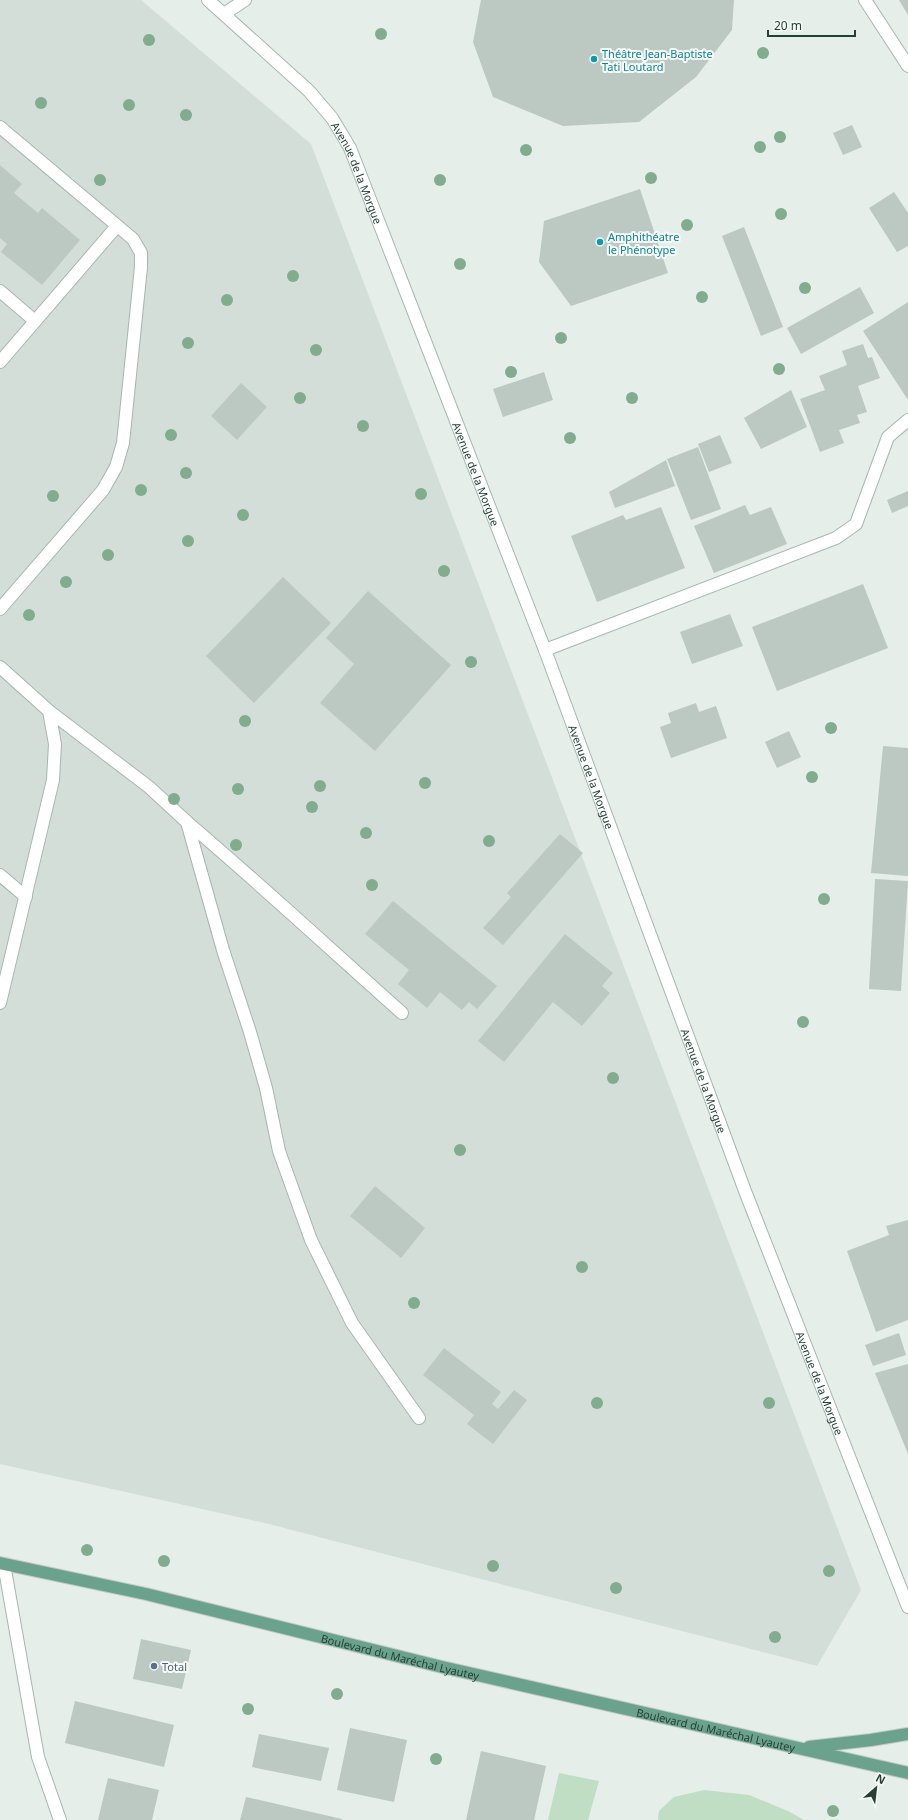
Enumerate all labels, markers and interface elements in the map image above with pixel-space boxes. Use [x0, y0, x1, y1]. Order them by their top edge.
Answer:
scale bar [768, 12, 855, 38]
text: 20 m [774, 17, 802, 34]
place label: Théâtre Jean-Baptiste Tati Loutard [602, 46, 713, 74]
marker: Théâtre Jean-Baptiste Tati Loutard [589, 54, 599, 64]
street label: Avenue de la Morgue [328, 119, 386, 226]
place label: Amphithéatre le Phénotype [608, 229, 679, 257]
marker: Amphithéatre le Phénotype [595, 237, 605, 247]
street label: Avenue de la Morgue [450, 420, 504, 528]
street label: Avenue de la Morgue [566, 722, 618, 831]
street label: Avenue de la Morgue [678, 1026, 730, 1135]
street label: Avenue de la Morgue [793, 1329, 847, 1437]
street label: Boulevard du Maréchal Lyautey [320, 1630, 481, 1683]
place label: Total [162, 1659, 187, 1674]
marker: Total [149, 1661, 159, 1671]
street label: Boulevard du Maréchal Lyautey [635, 1704, 797, 1755]
north arrow [856, 1768, 896, 1808]
text: N [873, 1770, 888, 1787]

